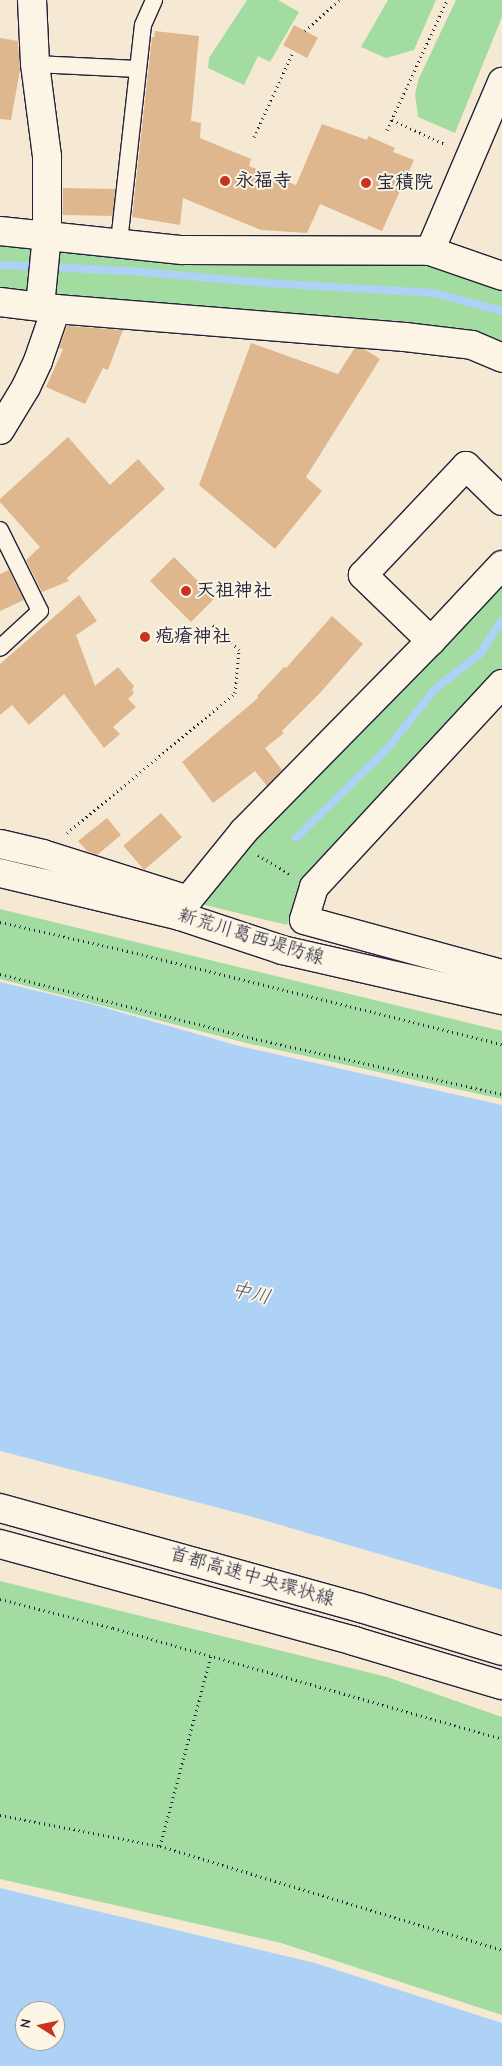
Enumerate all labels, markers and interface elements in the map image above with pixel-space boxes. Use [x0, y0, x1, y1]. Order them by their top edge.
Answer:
place label: 永福寺 [235, 170, 292, 192]
place label: 宝積院 [376, 172, 433, 194]
marker: 永福寺 [219, 175, 231, 187]
marker: 宝積院 [360, 177, 372, 189]
place label: 天祖神社 [196, 580, 272, 602]
marker: 天祖神社 [180, 585, 192, 597]
place label: 疱瘡神社 [155, 626, 231, 648]
marker: 疱瘡神社 [139, 631, 151, 643]
street label: 新荒川葛西堤防線 [175, 904, 327, 970]
water label: 中川 [229, 1277, 273, 1309]
street label: 首都高速中央環状線 [167, 1542, 337, 1612]
north arrow [15, 2001, 65, 2051]
text: N [17, 2018, 35, 2029]

